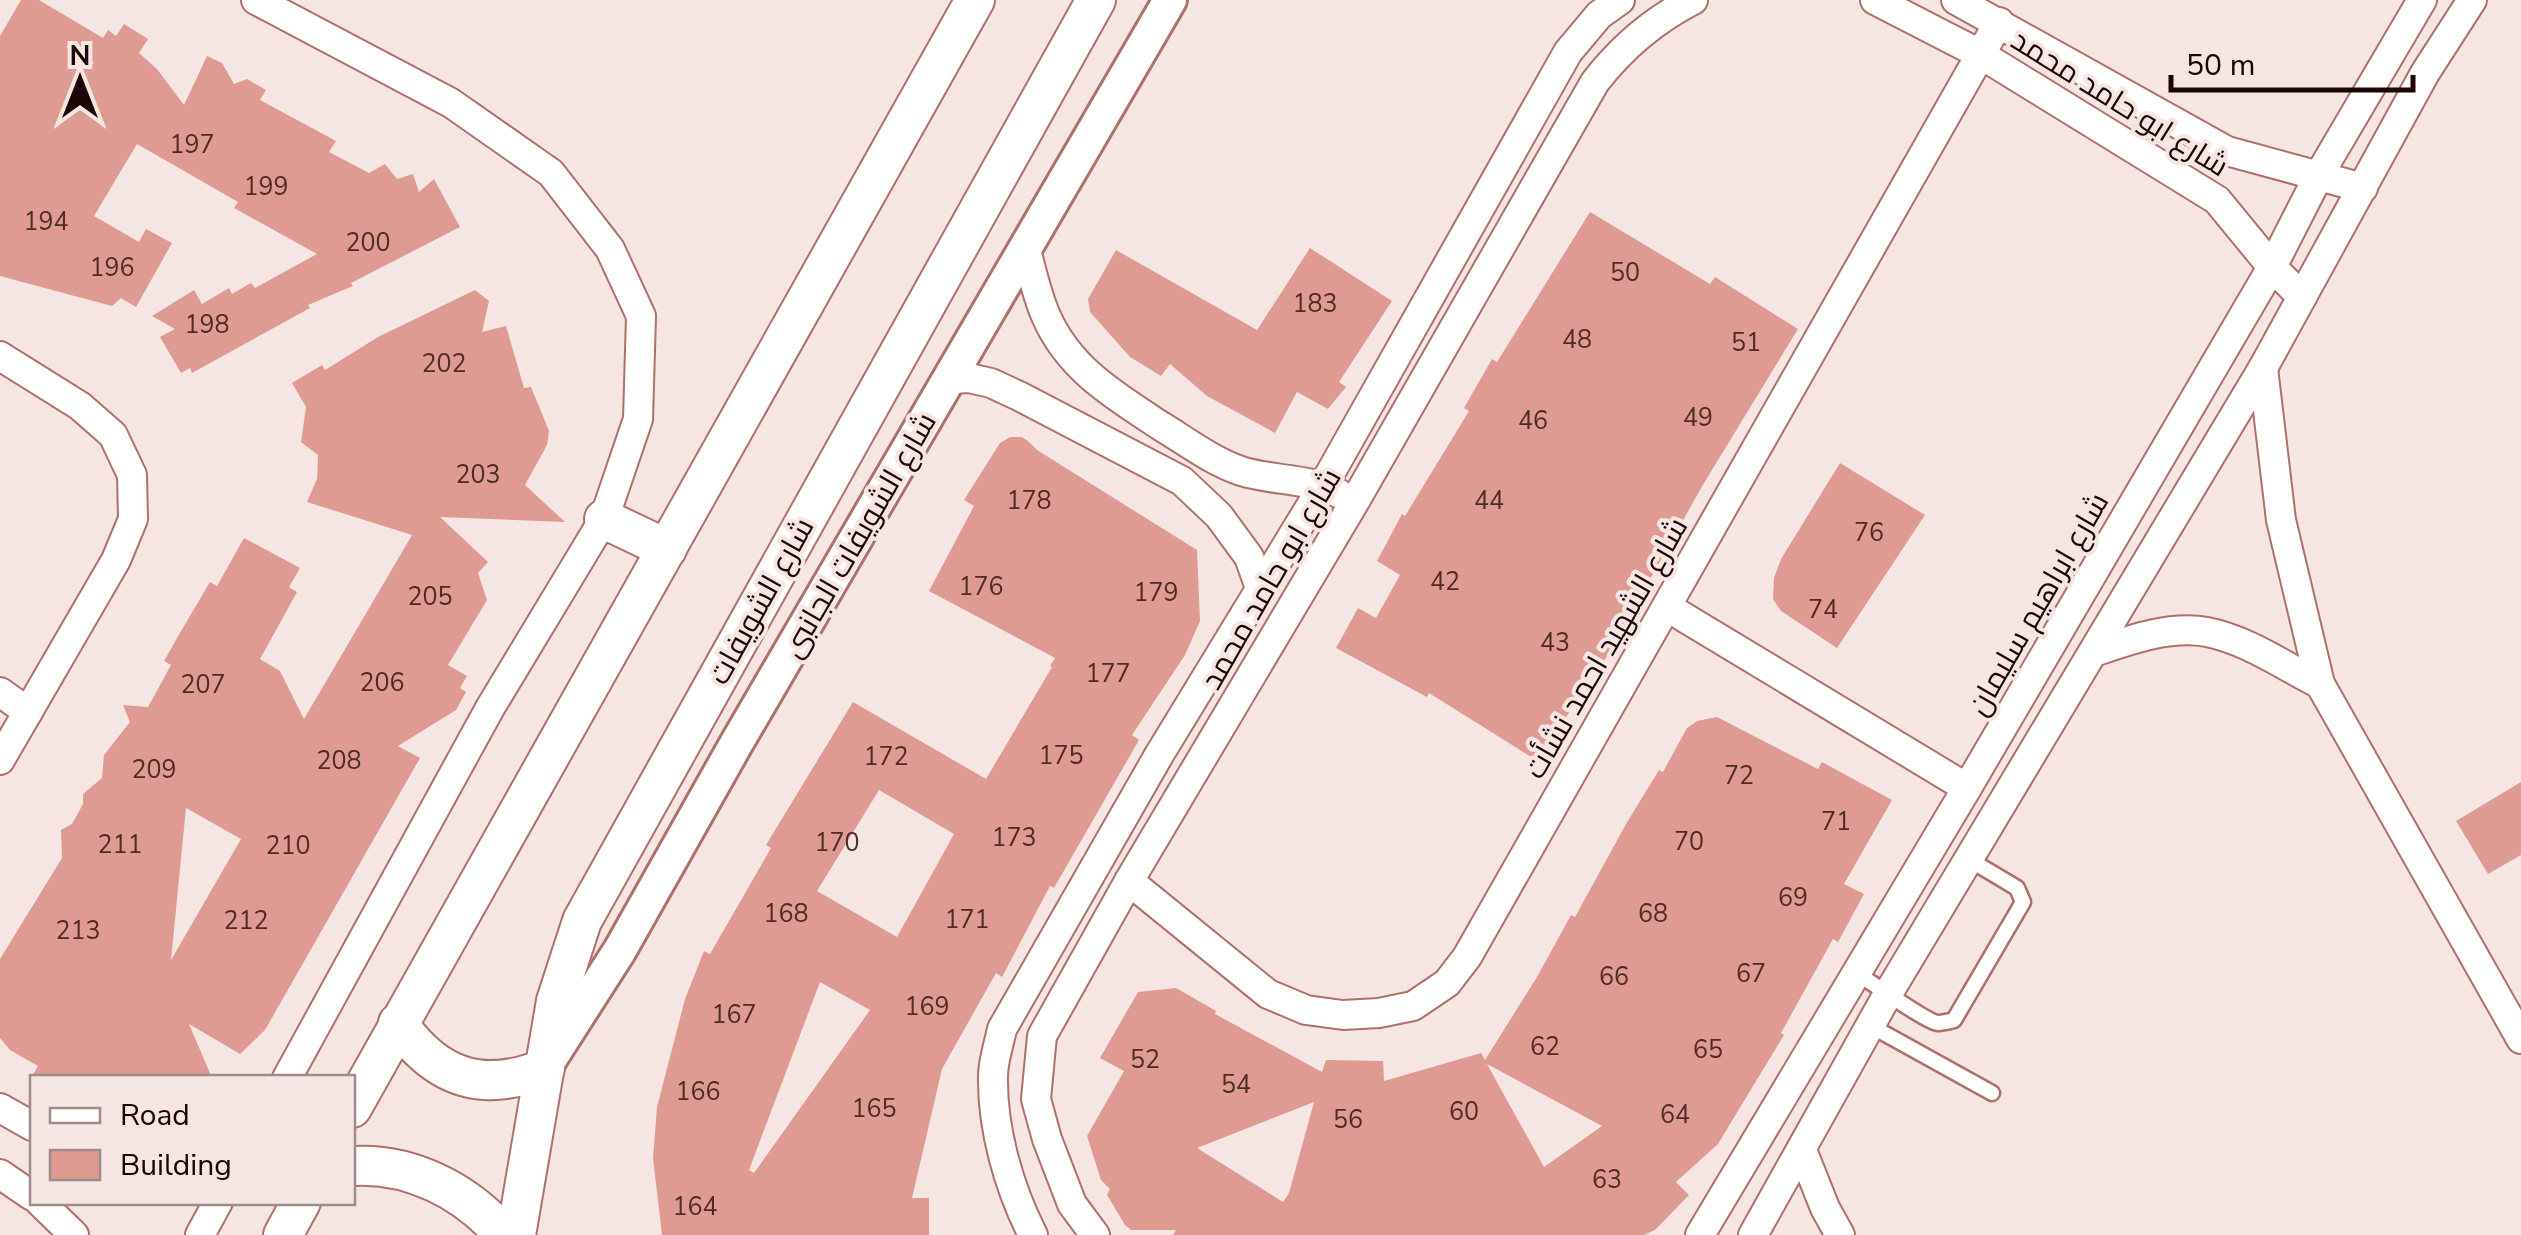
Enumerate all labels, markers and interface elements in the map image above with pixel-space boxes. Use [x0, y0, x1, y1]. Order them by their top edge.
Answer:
street label: شارع ابو حامد محمد [2003, 20, 2236, 187]
north arrow [30, 30, 130, 130]
scale bar [2171, 30, 2414, 92]
text: N [70, 37, 90, 75]
text: 50 m [2186, 45, 2255, 86]
house number: 197 [169, 128, 215, 162]
house number: 199 [243, 170, 289, 204]
house number: 194 [23, 205, 69, 239]
house number: 200 [345, 226, 391, 260]
house number: 196 [89, 251, 135, 285]
house number: 50 [1610, 256, 1640, 290]
house number: 183 [1292, 287, 1338, 321]
house number: 198 [184, 308, 230, 342]
house number: 48 [1562, 323, 1592, 357]
house number: 51 [1731, 326, 1761, 360]
house number: 202 [421, 347, 467, 381]
house number: 49 [1683, 401, 1713, 435]
house number: 46 [1518, 404, 1548, 438]
street label: شارع الشويفات الجانبى [772, 405, 947, 666]
house number: 203 [455, 458, 501, 492]
street label: شارع ابو حامد محمد [1191, 461, 1351, 697]
house number: 178 [1006, 484, 1052, 518]
house number: 44 [1474, 484, 1504, 518]
street label: شارع ابراهيم سليمان [1958, 485, 2119, 723]
street label: شارع الشويفات [699, 510, 824, 692]
street label: شارع الشهيد احمد نشأت [1515, 510, 1698, 786]
house number: 76 [1854, 516, 1884, 550]
house number: 42 [1430, 565, 1460, 599]
house number: 176 [958, 570, 1004, 604]
house number: 179 [1133, 576, 1179, 610]
house number: 205 [407, 580, 453, 614]
house number: 74 [1808, 593, 1838, 627]
house number: 43 [1540, 626, 1570, 660]
house number: 177 [1085, 657, 1131, 691]
house number: 206 [359, 666, 405, 700]
house number: 207 [180, 668, 226, 702]
house number: 175 [1038, 739, 1084, 773]
house number: 172 [863, 740, 909, 774]
house number: 208 [316, 744, 362, 778]
house number: 209 [131, 753, 177, 787]
house number: 72 [1724, 759, 1754, 793]
house number: 71 [1821, 805, 1851, 839]
house number: 173 [991, 821, 1037, 855]
house number: 70 [1674, 825, 1704, 859]
house number: 170 [814, 826, 860, 860]
house number: 211 [97, 828, 143, 862]
house number: 210 [265, 829, 311, 863]
house number: 69 [1778, 881, 1808, 915]
house number: 168 [763, 897, 809, 931]
house number: 68 [1638, 897, 1668, 931]
house number: 171 [944, 903, 990, 937]
house number: 212 [223, 904, 269, 938]
house number: 213 [55, 914, 101, 948]
house number: 67 [1736, 957, 1766, 991]
house number: 66 [1599, 960, 1629, 994]
house number: 169 [904, 990, 950, 1024]
house number: 167 [711, 998, 757, 1032]
house number: 62 [1530, 1030, 1560, 1064]
house number: 65 [1693, 1033, 1723, 1067]
house number: 52 [1130, 1043, 1160, 1077]
house number: 54 [1221, 1068, 1251, 1102]
legend [30, 1075, 355, 1205]
house number: 166 [675, 1075, 721, 1109]
house number: 165 [851, 1092, 897, 1126]
text: Road [120, 1095, 190, 1136]
house number: 60 [1449, 1095, 1479, 1129]
house number: 64 [1660, 1098, 1690, 1132]
house number: 56 [1333, 1103, 1363, 1137]
text: Building [120, 1145, 232, 1186]
house number: 63 [1592, 1163, 1622, 1197]
house number: 164 [672, 1190, 718, 1224]

